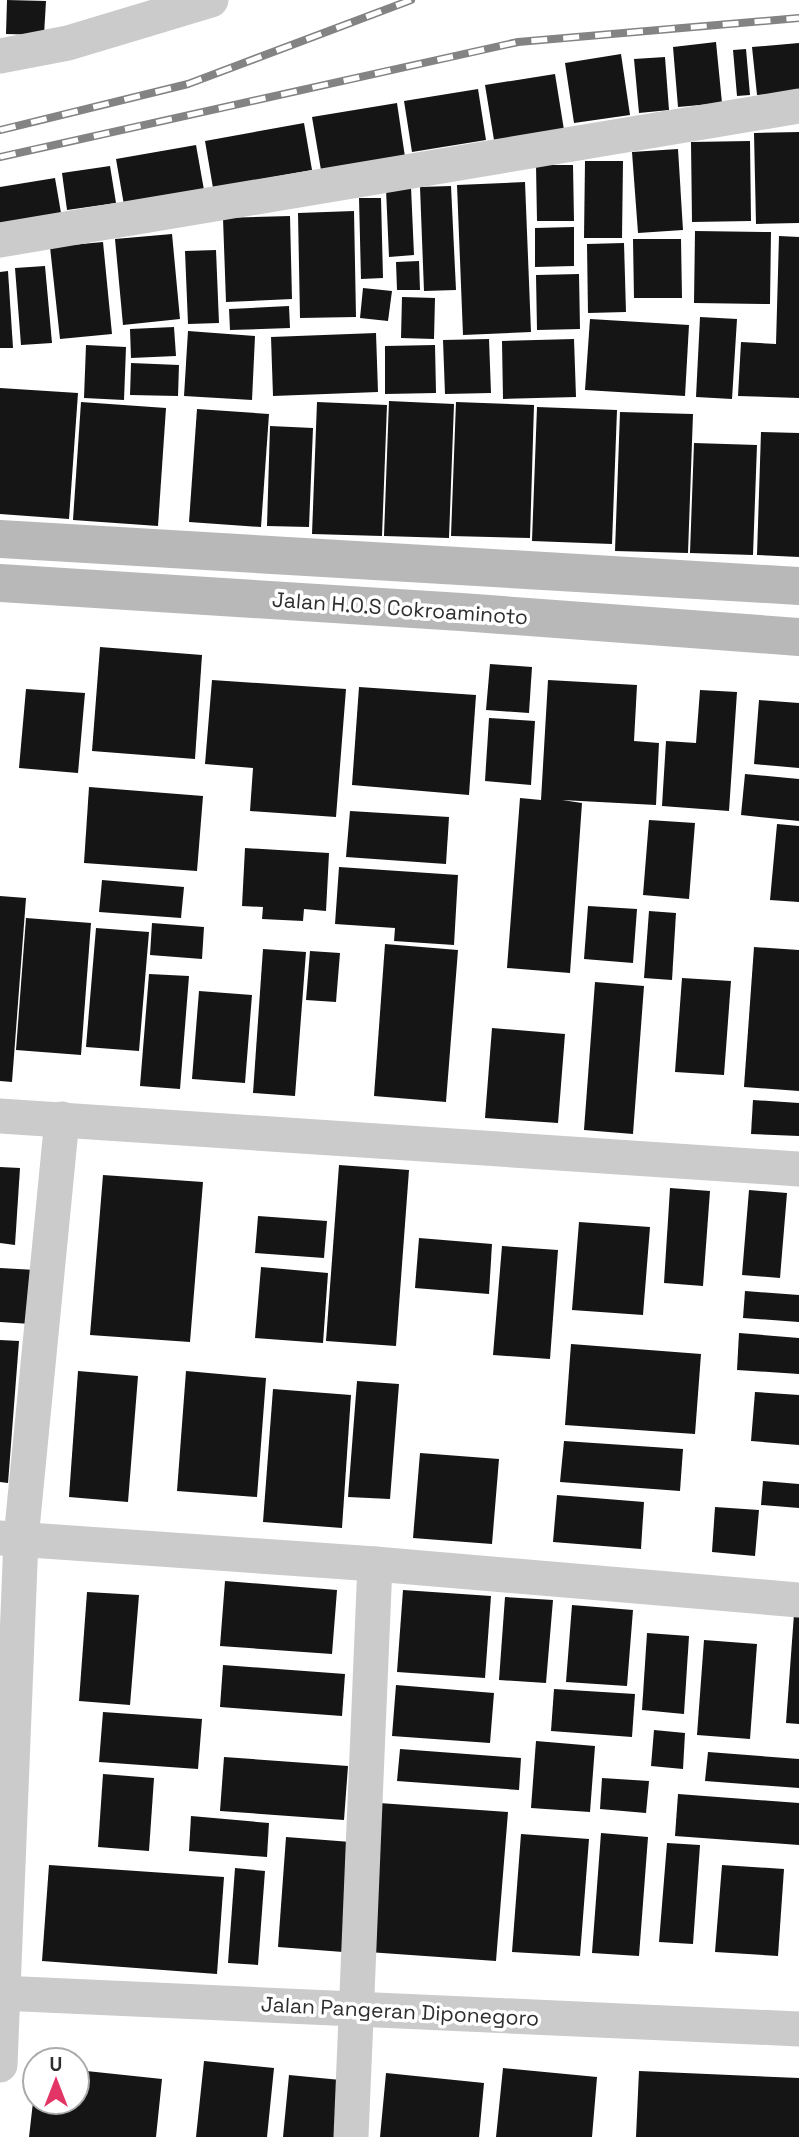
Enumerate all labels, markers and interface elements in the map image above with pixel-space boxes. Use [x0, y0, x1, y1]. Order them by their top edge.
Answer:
street label: Jalan H.O.S Cokroaminoto [271, 586, 529, 630]
street label: Jalan Pangeran Diponegoro [260, 1990, 540, 2032]
north arrow [21, 2046, 91, 2116]
text: U [50, 2052, 62, 2077]

